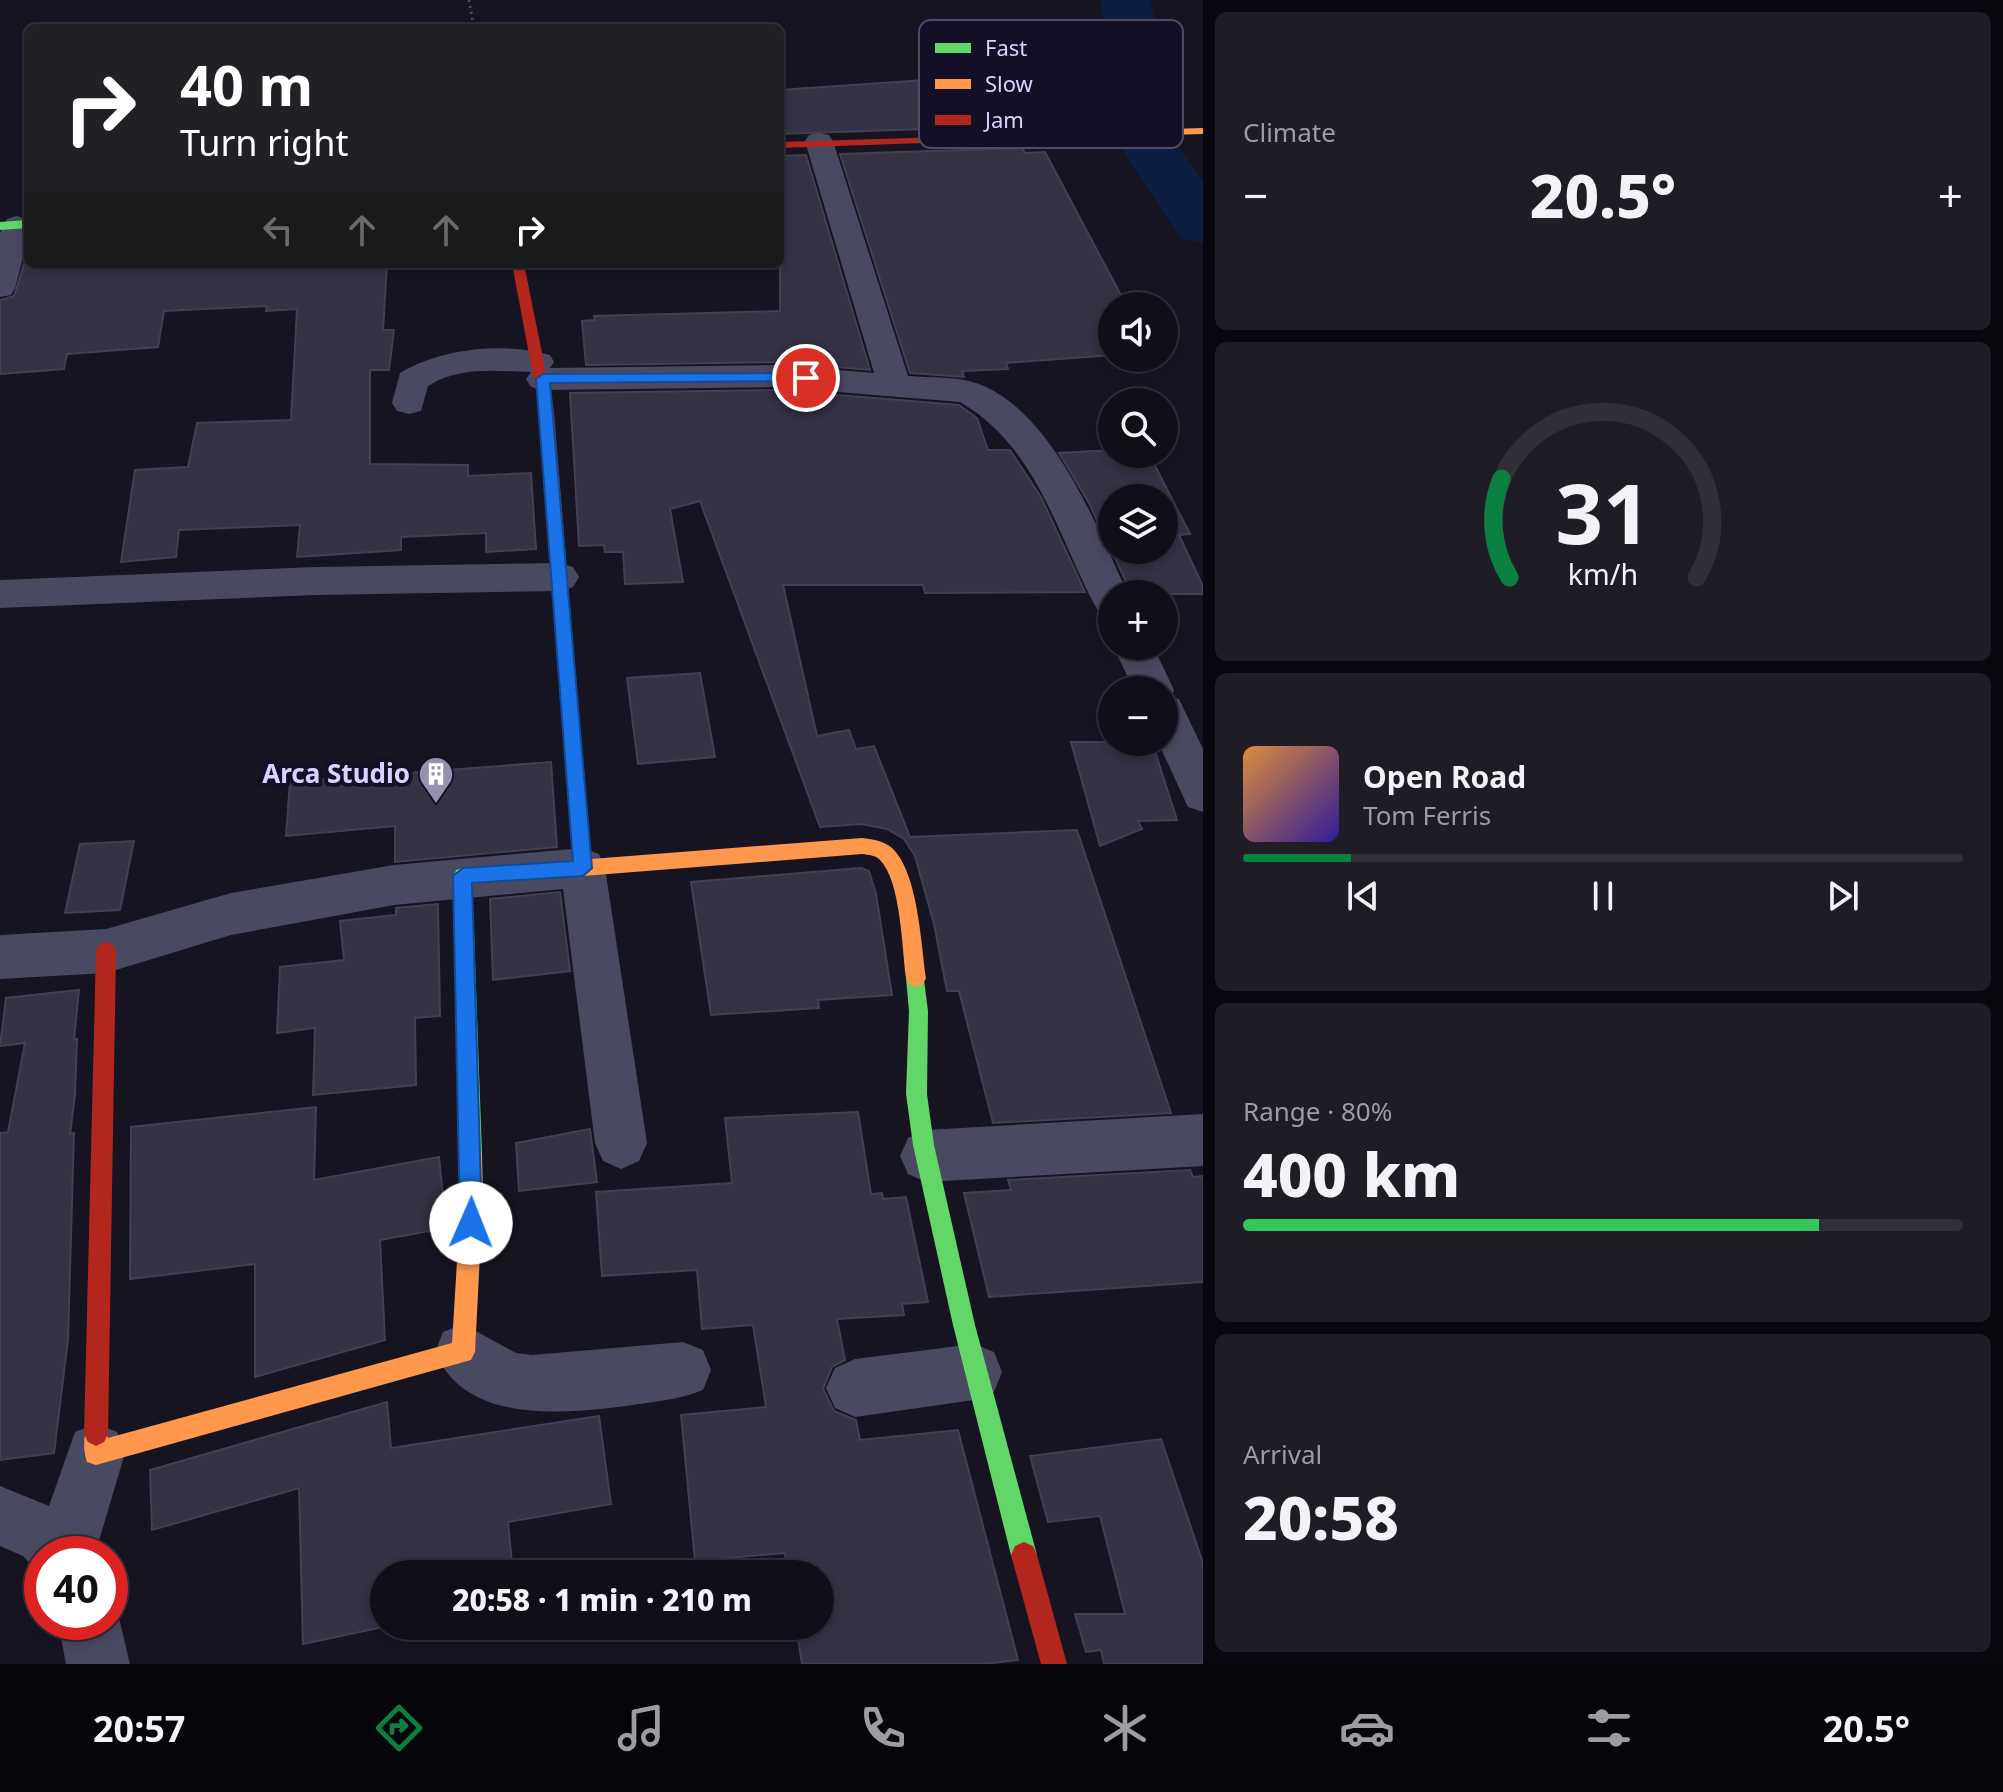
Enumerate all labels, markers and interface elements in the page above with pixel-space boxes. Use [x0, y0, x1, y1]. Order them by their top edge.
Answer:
legend [919, 20, 1183, 148]
text: Fast [985, 32, 1027, 62]
text: 40 m [180, 46, 313, 122]
icon: right [48, 56, 152, 160]
text: Slow [985, 68, 1034, 98]
text: Jam [983, 104, 1024, 134]
text: Climate [1243, 114, 1336, 150]
text: Turn right [180, 118, 348, 167]
text: 20.5° [1530, 154, 1676, 236]
text: − [1243, 165, 1268, 225]
text: + [1938, 165, 1963, 225]
icon: left [256, 208, 300, 252]
icon: ahead [340, 208, 384, 252]
icon: ahead [424, 208, 468, 252]
icon: right [508, 208, 552, 252]
map controls [1098, 292, 1178, 756]
button: sound [1098, 292, 1178, 372]
pin [772, 344, 840, 412]
icon: arrive [784, 356, 828, 400]
button: search [1098, 388, 1178, 468]
text: 31 [1555, 454, 1651, 567]
button: layers [1098, 484, 1178, 564]
text: km/h [1568, 554, 1638, 593]
button: + [1098, 580, 1178, 660]
button: − [1098, 676, 1178, 756]
place label: Arca Studio [262, 755, 410, 791]
building icon: Arca Studio [417, 755, 455, 805]
text: Open Road [1363, 756, 1526, 797]
text: Tom Ferris [1363, 797, 1491, 833]
icon: previous [1341, 874, 1385, 918]
icon: pause [1581, 874, 1625, 918]
icon: next [1821, 874, 1865, 918]
text: Range · 80% [1243, 1093, 1392, 1129]
text: 400 km [1243, 1133, 1460, 1215]
position arrow [429, 1181, 513, 1265]
text: Arrival [1243, 1436, 1322, 1472]
text: 20:58 [1243, 1476, 1399, 1558]
speed limit sign: 40 [24, 1536, 128, 1640]
text: 20:58 · 1 min · 210 m [452, 1579, 752, 1620]
icon: directions [371, 1700, 427, 1756]
icon: music [613, 1700, 669, 1756]
icon: phone [855, 1700, 911, 1756]
icon: climate [1097, 1700, 1153, 1756]
icon: car [1339, 1700, 1395, 1756]
icon: filters [1581, 1700, 1637, 1756]
text: 20:57 [93, 1704, 185, 1753]
text: 20.5° [1823, 1704, 1910, 1753]

